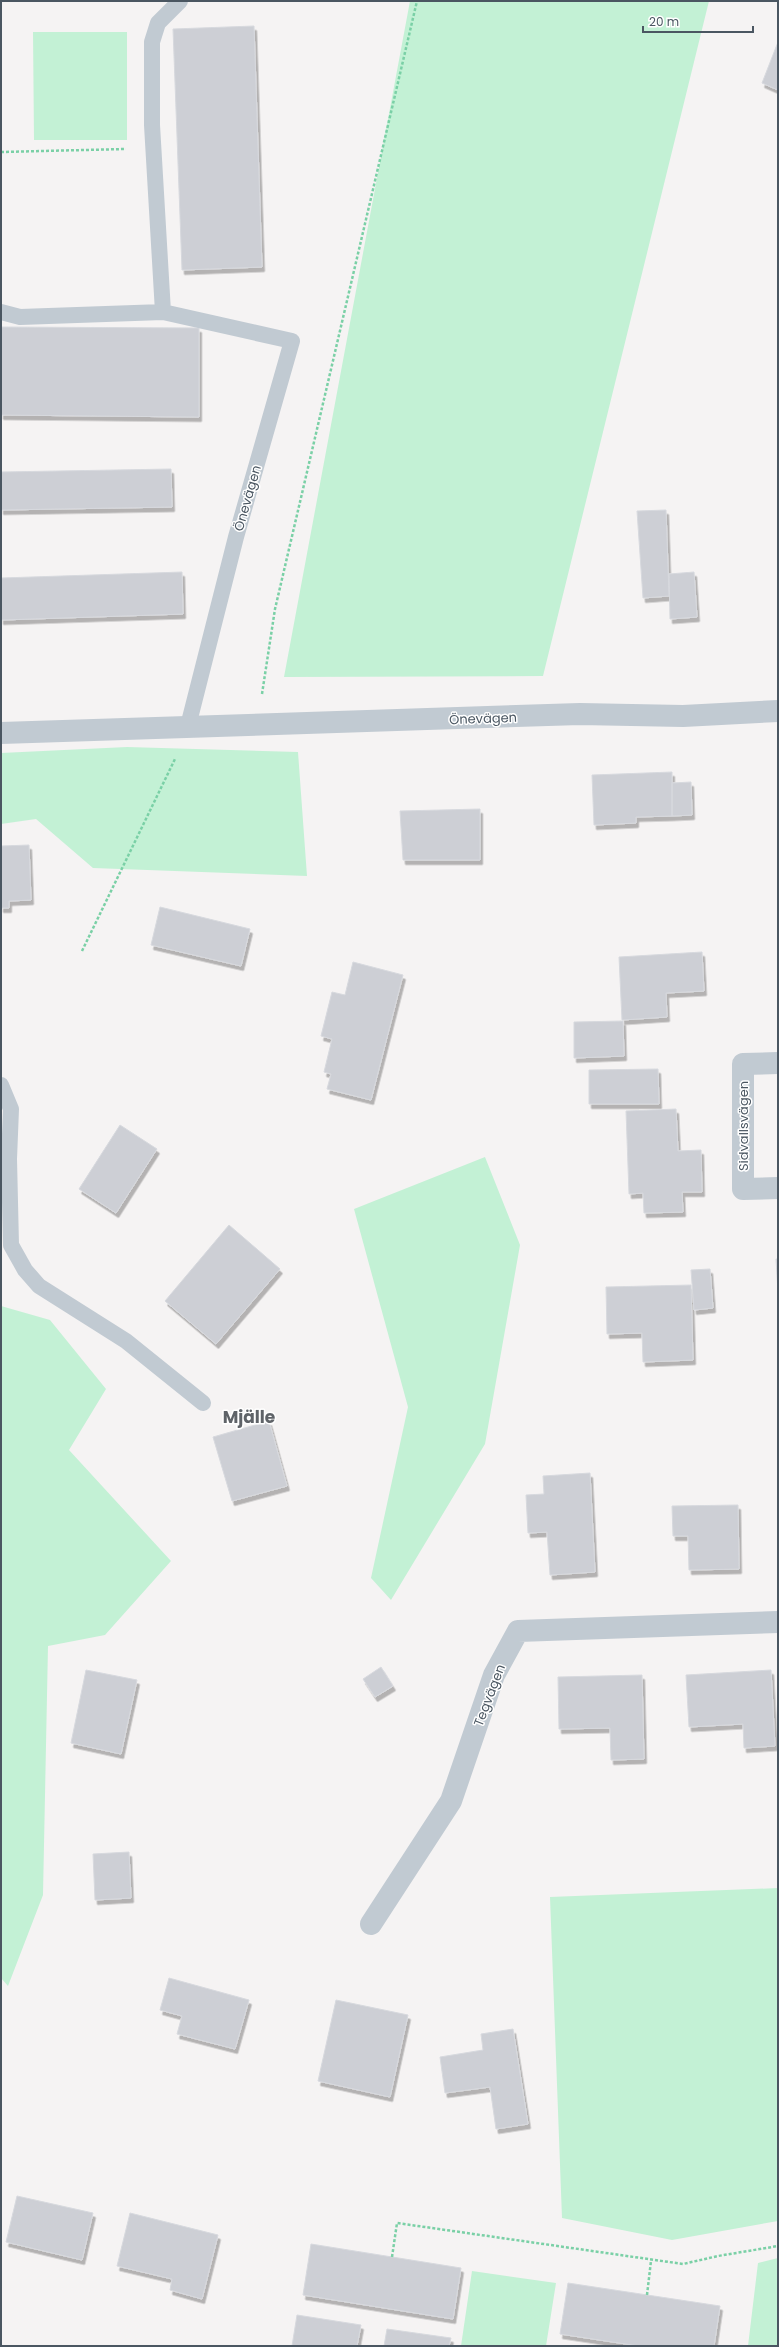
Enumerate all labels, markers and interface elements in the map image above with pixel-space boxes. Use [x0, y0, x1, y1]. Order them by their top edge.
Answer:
scale bar [643, 8, 753, 34]
text: 20 m [649, 13, 679, 30]
street label: Önevägen [229, 463, 266, 533]
street label: Önevägen [449, 708, 517, 729]
street label: Sidvallsvägen [734, 1081, 753, 1171]
district label: Mjälle [223, 1405, 275, 1429]
street label: Tegvägen [469, 1661, 510, 1729]

